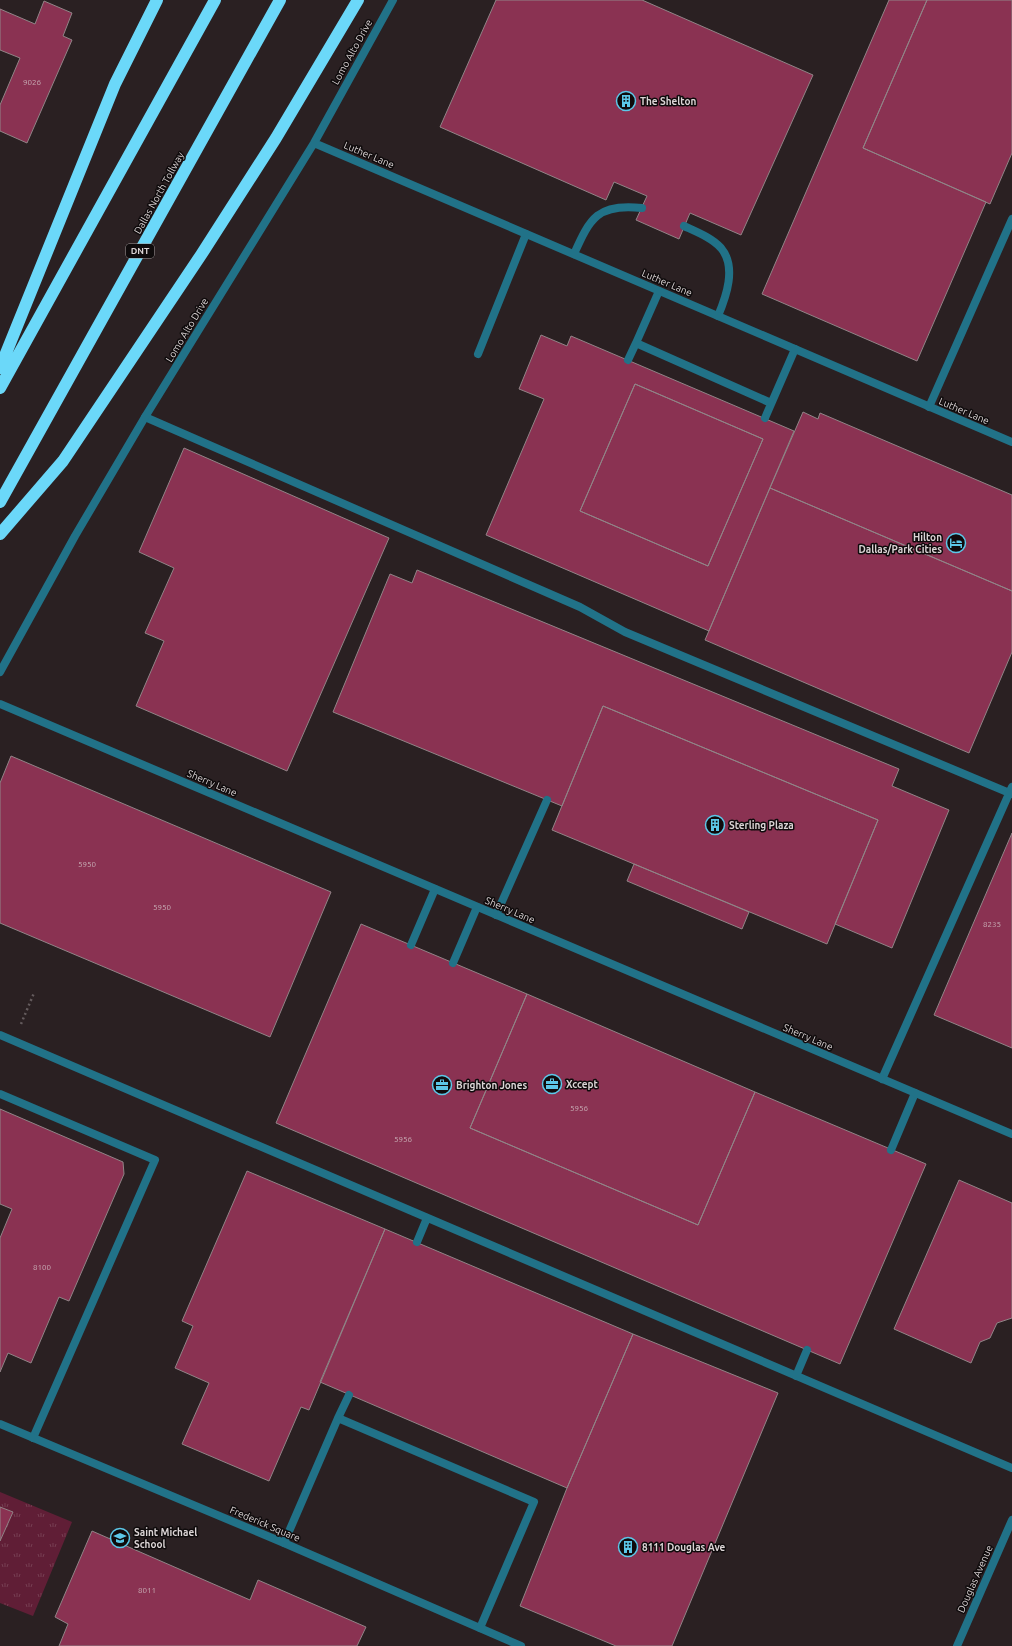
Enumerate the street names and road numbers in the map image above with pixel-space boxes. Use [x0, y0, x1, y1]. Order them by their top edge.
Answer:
street label: Lomo Alto Drive [330, 18, 374, 86]
street label: Luther Lane [342, 139, 396, 171]
street label: Dallas North Tollway [132, 150, 186, 236]
road number: DNT [126, 244, 154, 258]
street label: Luther Lane [640, 267, 694, 299]
street label: Lomo Alto Drive [164, 296, 210, 364]
street label: Luther Lane [937, 395, 991, 427]
street label: Sherry Lane [186, 768, 238, 798]
street label: Sherry Lane [484, 895, 536, 925]
street label: Sherry Lane [782, 1022, 834, 1052]
street label: Frederick Square [228, 1504, 302, 1544]
street label: Douglas Avenue [955, 1544, 995, 1614]

